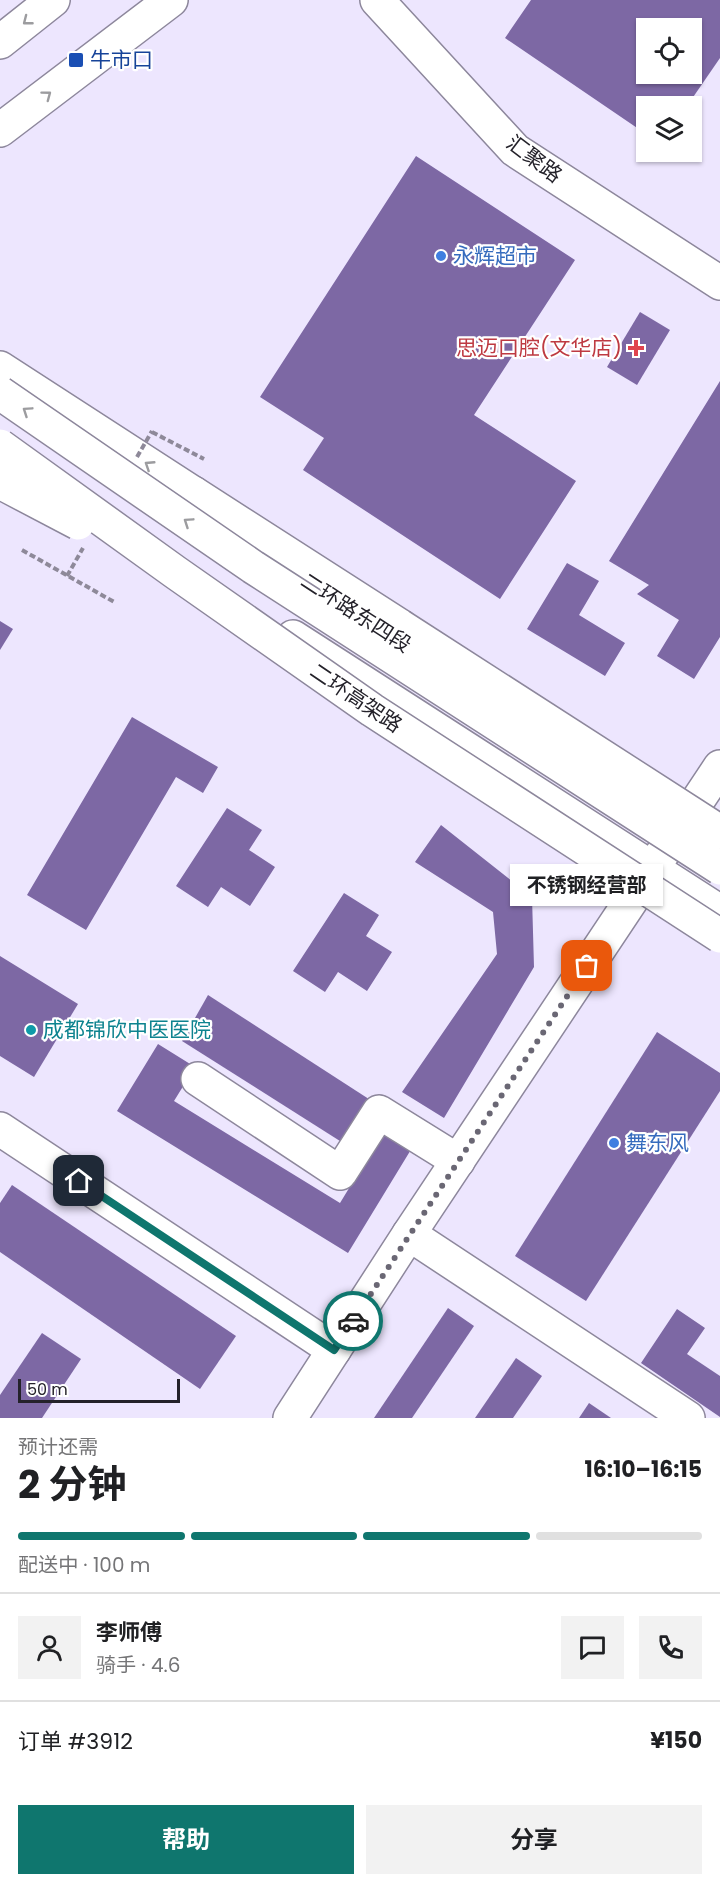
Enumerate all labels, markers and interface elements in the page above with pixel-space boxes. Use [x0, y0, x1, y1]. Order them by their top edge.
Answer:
one-way arrow [22, 13, 33, 24]
map controls [636, 18, 702, 162]
button: locate [636, 18, 702, 84]
place label: 牛市口 [90, 45, 153, 74]
marker: 牛市口 [67, 51, 85, 69]
one-way arrow [40, 91, 51, 102]
button: layers [636, 96, 702, 162]
street label: 汇聚路 [500, 128, 568, 189]
place label: 永辉超市 [453, 241, 537, 270]
marker: 永辉超市 [434, 249, 448, 263]
place label: 思迈口腔(文华店) [456, 333, 622, 362]
marker: 思迈口腔(文华店) [627, 339, 645, 357]
one-way arrow [23, 407, 33, 419]
one-way arrow [144, 461, 155, 472]
one-way arrow [184, 518, 195, 529]
street label: 二环路东四段 [296, 566, 417, 659]
street label: 二环高架路 [305, 656, 408, 739]
callout: 不锈钢经营部 [510, 864, 664, 906]
text: 不锈钢经营部 [527, 871, 647, 899]
pin [561, 940, 612, 991]
icon: bag [570, 949, 603, 982]
place label: 成都锦欣中医医院 [43, 1015, 211, 1044]
marker: 成都锦欣中医医院 [24, 1023, 38, 1037]
place label: 舞东风 [626, 1128, 689, 1157]
marker: 舞东风 [607, 1136, 621, 1150]
pin [53, 1155, 104, 1206]
icon: home [62, 1164, 95, 1197]
courier [323, 1291, 383, 1351]
icon: car [337, 1305, 370, 1338]
scale bar [18, 1376, 180, 1404]
text: 50 m [27, 1378, 68, 1401]
text: 预计还需 [18, 1433, 98, 1461]
text: 16:10–16:15 [584, 1454, 702, 1485]
text: 2 分钟 [18, 1457, 127, 1512]
text: 配送中 · 100 m [18, 1551, 150, 1579]
button: person [18, 1616, 81, 1679]
button: chat [561, 1616, 624, 1679]
button: phone [639, 1616, 702, 1679]
text: 李师傅 [96, 1617, 162, 1648]
text: 骑手 · 4.6 [96, 1651, 180, 1679]
text: ¥150 [650, 1725, 702, 1756]
text: 订单 #3912 [18, 1726, 133, 1757]
button: 帮助 [18, 1805, 354, 1874]
button: 分享 [366, 1805, 702, 1874]

